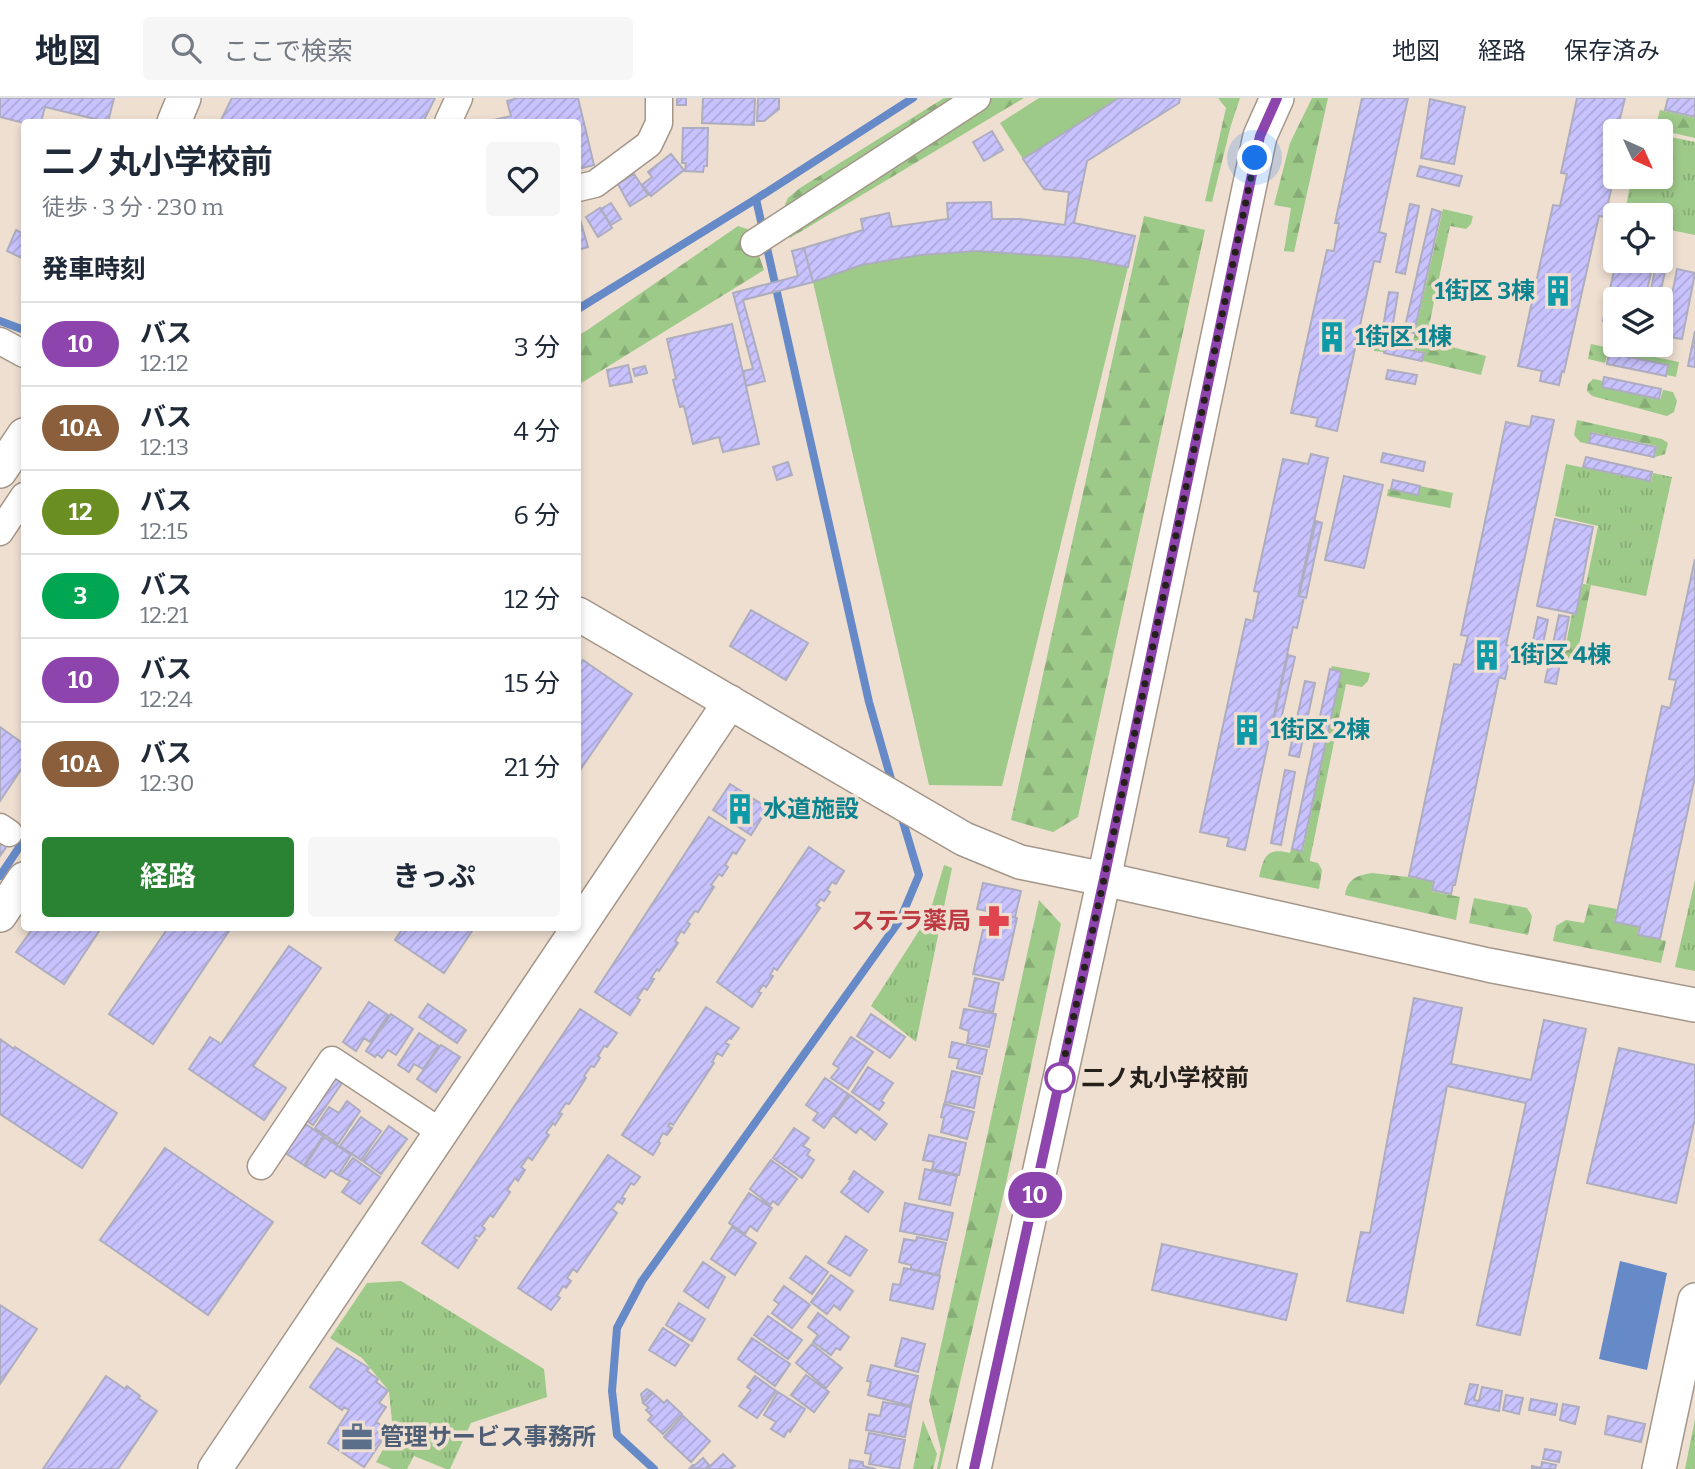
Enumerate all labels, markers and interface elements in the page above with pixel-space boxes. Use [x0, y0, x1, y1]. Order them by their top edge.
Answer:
search box [143, 17, 633, 80]
icon: search [167, 29, 205, 67]
text: 地図 [35, 31, 101, 71]
text: ここで検索 [223, 36, 353, 67]
text: 地図 [1392, 37, 1440, 65]
text: 経路 [1478, 37, 1526, 65]
text: 保存済み [1564, 37, 1660, 65]
north arrow [1603, 119, 1673, 189]
map controls [1603, 119, 1673, 357]
your location [1237, 140, 1272, 175]
text: 二ノ丸小学校前 [42, 142, 273, 182]
button: heart [486, 142, 560, 216]
text: 徒歩 · 3 分 · 230 m [42, 193, 224, 221]
button: locate [1603, 203, 1673, 273]
text: 発車時刻 [42, 254, 146, 285]
building icon: 1街区 3棟 [1541, 274, 1575, 308]
place label: 1街区 3棟 [1434, 277, 1535, 305]
button: layers [1603, 287, 1673, 357]
text: バス [140, 318, 192, 349]
building icon: 1街区 1棟 [1315, 320, 1349, 354]
place label: 1街区 1棟 [1355, 323, 1452, 351]
text: 10 [68, 330, 93, 358]
text: 3 分 [514, 332, 560, 363]
text: 12:12 [140, 349, 189, 377]
text: バス [140, 402, 192, 433]
text: 10A [59, 414, 102, 442]
text: 4 分 [514, 416, 560, 447]
text: 12:13 [140, 433, 189, 461]
text: バス [140, 486, 192, 517]
text: 12 [69, 498, 92, 526]
text: 6 分 [514, 500, 560, 531]
text: 12:15 [140, 517, 188, 545]
text: バス [140, 570, 192, 601]
text: 3 [74, 582, 87, 610]
text: 12 分 [504, 584, 560, 615]
text: 12:21 [140, 601, 189, 629]
building icon: 1街区 4棟 [1470, 638, 1504, 672]
place label: 1街区 4棟 [1510, 641, 1611, 669]
text: バス [140, 654, 192, 685]
text: 10 [68, 666, 93, 694]
text: 15 分 [504, 668, 560, 699]
text: 12:24 [140, 685, 193, 713]
building icon: 1街区 2棟 [1230, 713, 1264, 747]
place label: 1街区 2棟 [1270, 716, 1370, 744]
text: バス [140, 738, 192, 769]
text: 10A [59, 750, 102, 778]
text: 21 分 [504, 752, 560, 783]
text: 12:30 [140, 769, 195, 797]
building icon: 水道施設 [723, 792, 757, 826]
place label: 水道施設 [763, 795, 859, 823]
button: 経路 [42, 837, 294, 917]
button: きっぷ [308, 837, 560, 917]
pharmacy icon: ステラ薬局 [977, 904, 1011, 938]
place label: ステラ薬局 [851, 907, 971, 935]
marker: 二ノ丸小学校前 [1045, 1063, 1075, 1093]
place label: 二ノ丸小学校前 [1081, 1064, 1249, 1092]
line badge: 10 [1004, 1172, 1066, 1218]
text: 10 [1022, 1181, 1048, 1209]
office icon: 管理サービス事務所 [340, 1420, 374, 1454]
place label: 管理サービス事務所 [380, 1423, 596, 1451]

